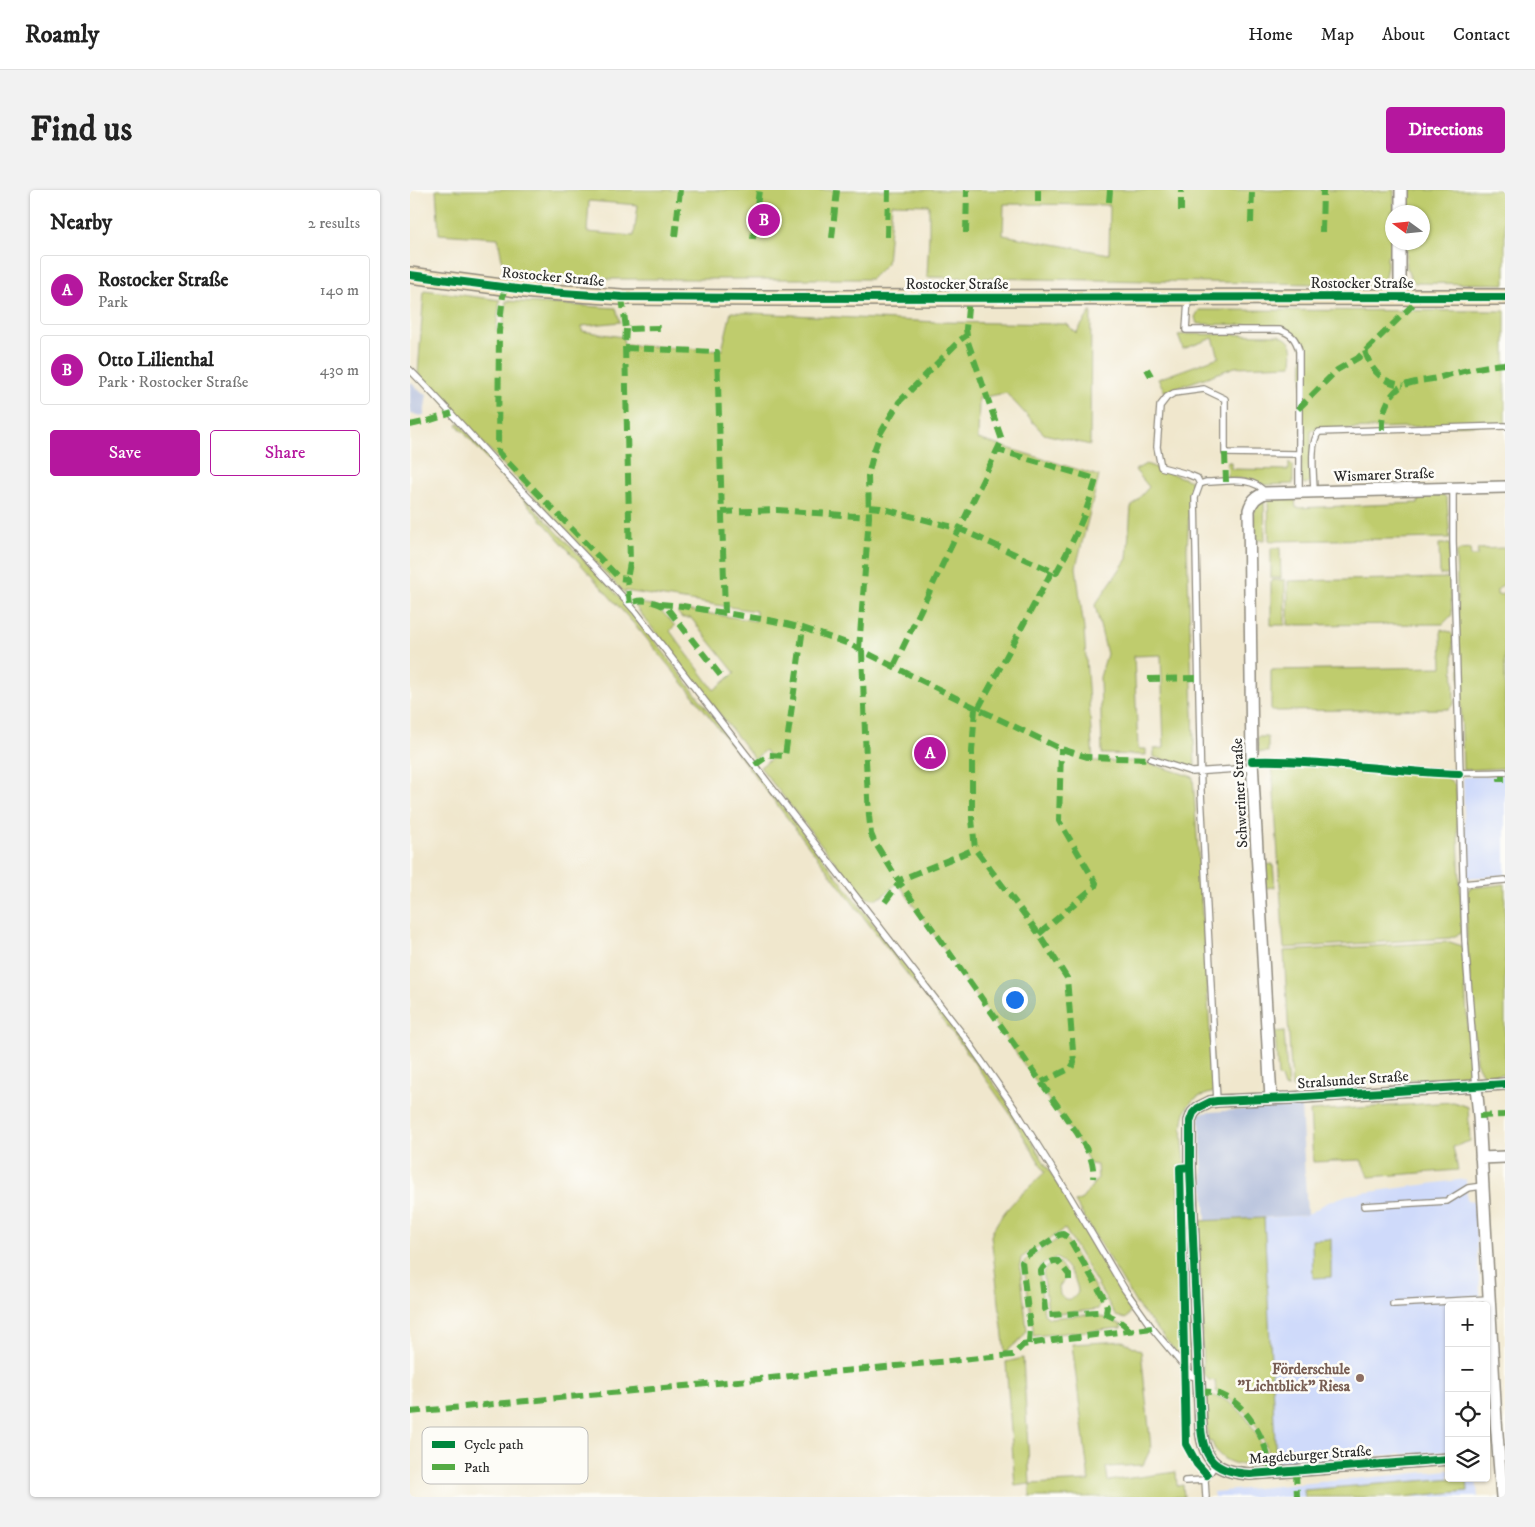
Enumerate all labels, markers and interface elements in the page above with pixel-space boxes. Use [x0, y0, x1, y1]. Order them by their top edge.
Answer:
text: Roamly [25, 20, 99, 50]
text: Home [1248, 24, 1293, 46]
text: Map [1321, 24, 1354, 46]
text: About [1382, 24, 1425, 46]
text: Contact [1453, 24, 1510, 46]
button: Directions [1386, 107, 1505, 153]
text: Find us [30, 108, 132, 152]
pin: B [748, 201, 780, 239]
north arrow [1385, 205, 1430, 250]
text: Nearby [50, 210, 112, 236]
text: 2 results [308, 213, 360, 233]
street label: Rostocker Straße [501, 263, 605, 291]
text: Rostocker Straße [98, 269, 228, 292]
street label: Rostocker Straße [1311, 274, 1414, 293]
street label: Rostocker Straße [906, 275, 1009, 294]
text: A [62, 280, 72, 300]
text: 140 m [320, 280, 359, 300]
text: Park [98, 292, 128, 312]
text: Otto Lilienthal [98, 349, 214, 372]
text: B [62, 360, 72, 380]
text: 430 m [320, 360, 359, 380]
text: Park · Rostocker Straße [98, 372, 248, 392]
button: Save [50, 430, 200, 476]
button: Share [210, 430, 360, 476]
street label: Wismarer Straße [1332, 464, 1435, 486]
pin: A [914, 734, 946, 772]
street label: Schweriner Straße [1228, 738, 1252, 848]
your location [1002, 987, 1028, 1013]
street label: Stralsunder Straße [1297, 1067, 1409, 1093]
map controls [1445, 1302, 1490, 1482]
button: + [1445, 1302, 1490, 1347]
button: − [1445, 1347, 1490, 1392]
place label: Förderschule "Lichtblick" Riesa [1238, 1360, 1351, 1396]
marker: Förderschule "Lichtblick" Riesa [1354, 1372, 1366, 1384]
button: locate [1445, 1392, 1490, 1437]
legend [422, 1427, 588, 1484]
text: Cycle path [464, 1436, 524, 1454]
button: layers [1445, 1437, 1490, 1482]
street label: Magdeburger Straße [1248, 1441, 1372, 1469]
text: Path [464, 1459, 491, 1477]

